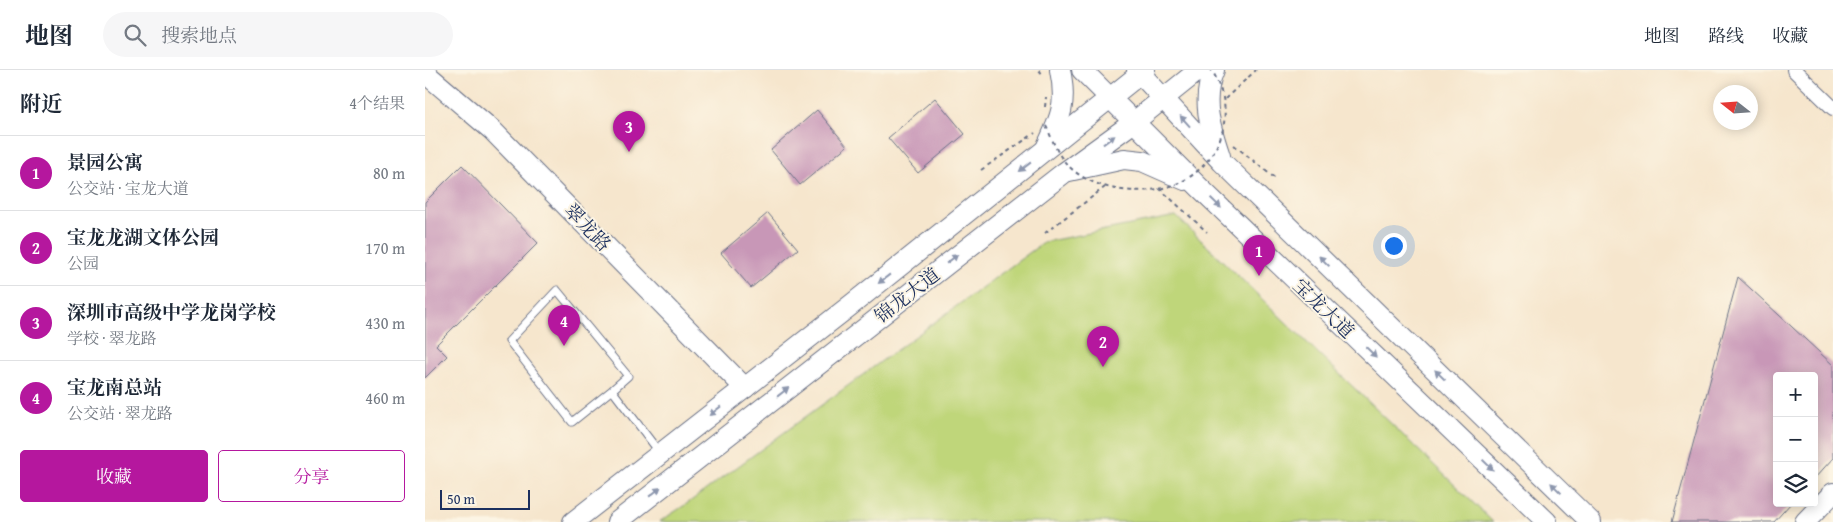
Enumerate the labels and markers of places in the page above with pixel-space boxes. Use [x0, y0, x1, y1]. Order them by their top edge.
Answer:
pin: 3 [613, 111, 645, 152]
pin: 1 [1243, 235, 1275, 276]
pin: 4 [548, 305, 580, 346]
pin: 2 [1087, 326, 1119, 367]

